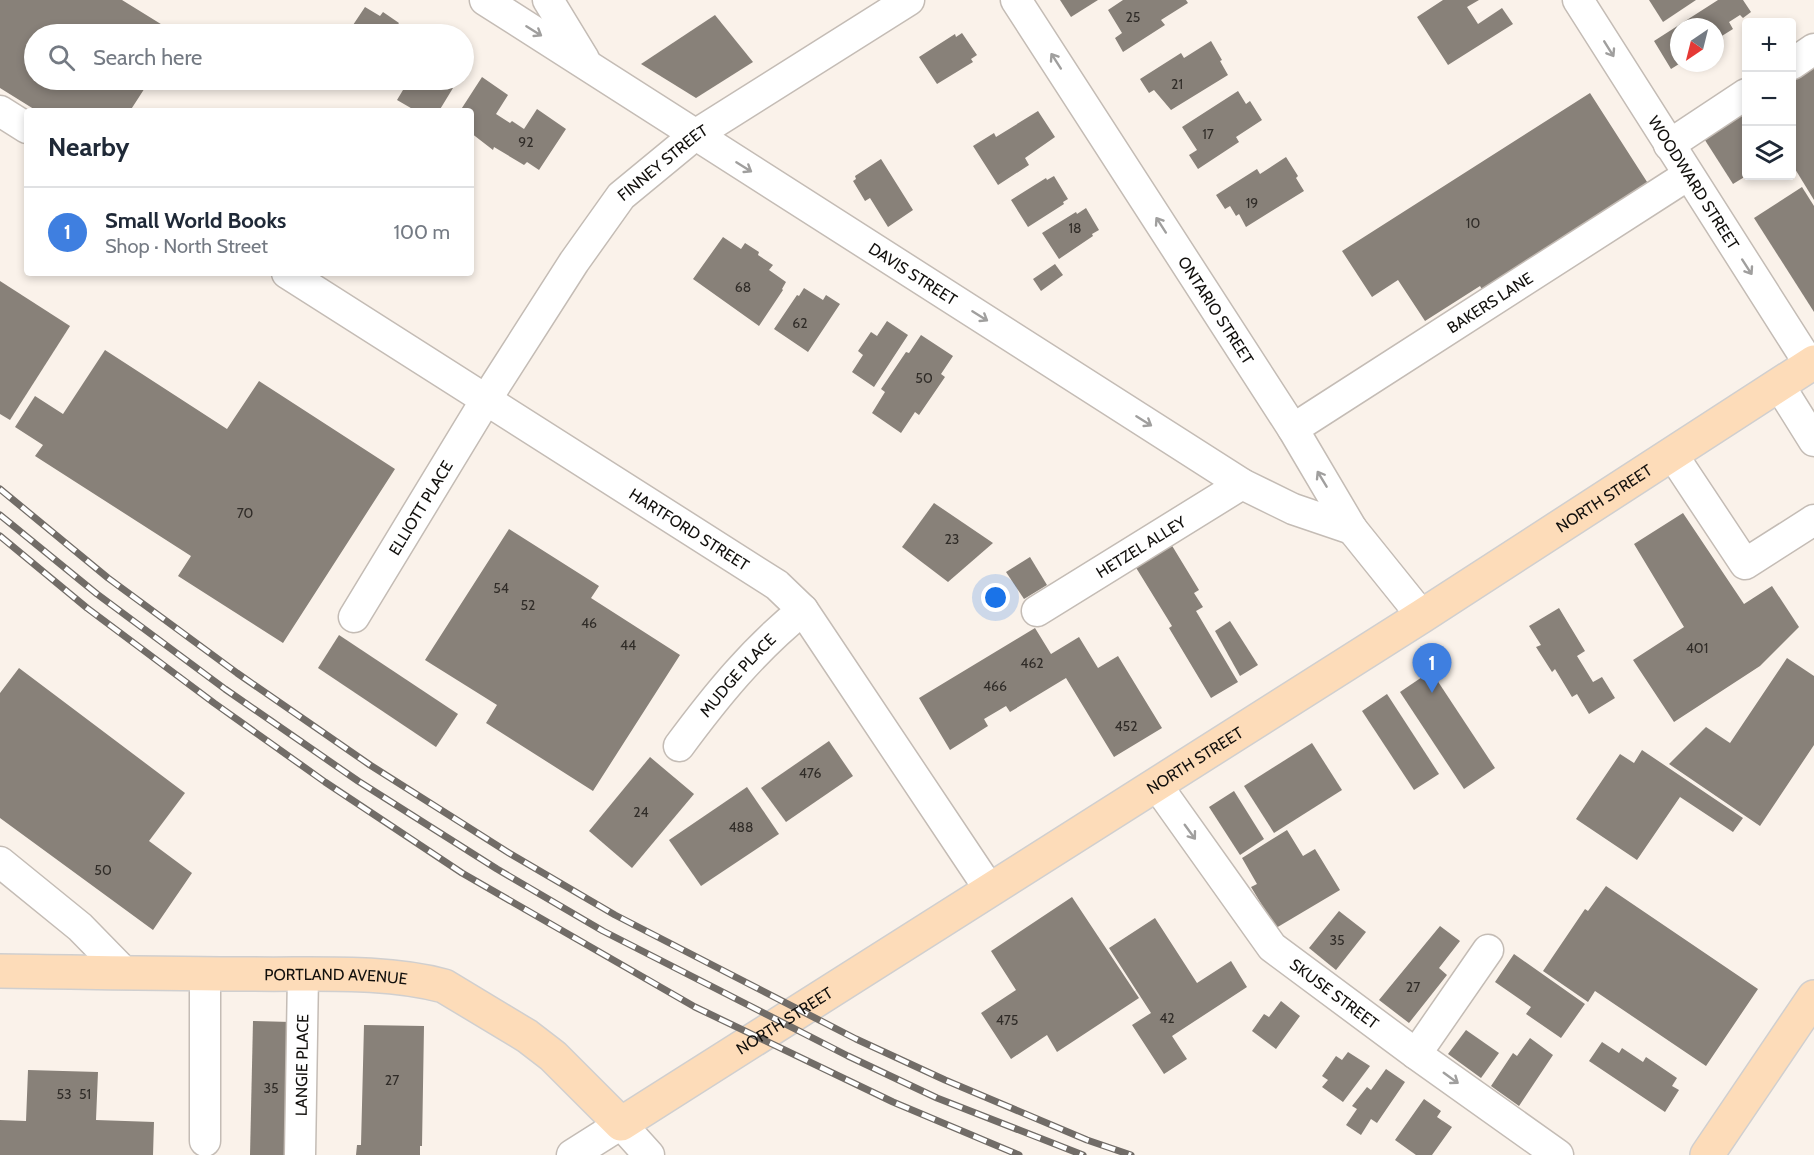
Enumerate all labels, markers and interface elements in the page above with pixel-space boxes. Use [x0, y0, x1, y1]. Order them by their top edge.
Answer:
house number: 25 [1126, 8, 1140, 26]
north arrow [1670, 18, 1724, 72]
map controls [1742, 18, 1796, 180]
button: + [1742, 18, 1796, 72]
search box [24, 24, 474, 90]
one-way arrow [525, 26, 542, 38]
icon: search [45, 41, 78, 74]
one-way arrow [1603, 41, 1615, 57]
text: Search here [93, 44, 202, 71]
one-way arrow [1050, 53, 1062, 70]
button: − [1742, 72, 1796, 126]
house number: 21 [1171, 75, 1183, 93]
street label: WOODWARD STREET [1644, 112, 1743, 253]
street label: FINNEY STREET [614, 120, 711, 205]
house number: 17 [1202, 125, 1214, 143]
button: layers [1742, 126, 1796, 180]
text: Nearby [48, 131, 129, 163]
house number: 92 [518, 133, 534, 151]
one-way arrow [735, 161, 752, 173]
house number: 19 [1246, 194, 1258, 212]
text: Small World Books [105, 207, 286, 234]
house number: 10 [1466, 214, 1480, 232]
one-way arrow [1155, 217, 1167, 234]
house number: 18 [1068, 219, 1082, 237]
text: 1 [64, 220, 71, 244]
text: 100 m [394, 220, 450, 244]
text: Shop · North Street [105, 234, 268, 258]
street label: DAVIS STREET [865, 239, 961, 310]
street label: ONTARIO STREET [1174, 253, 1258, 368]
one-way arrow [1742, 258, 1754, 275]
street label: BAKERS LANE [1444, 268, 1537, 337]
house number: 68 [735, 278, 751, 296]
one-way arrow [971, 310, 988, 323]
house number: 62 [792, 314, 808, 332]
house number: 50 [915, 369, 933, 387]
one-way arrow [1135, 416, 1152, 428]
street label: ELLIOTT PLACE [385, 457, 457, 559]
street label: NORTH STREET [1553, 460, 1656, 537]
one-way arrow [1316, 471, 1328, 488]
street label: HARTFORD STREET [626, 484, 753, 575]
house number: 70 [237, 504, 254, 522]
street label: HETZEL ALLEY [1093, 512, 1190, 582]
house number: 23 [945, 530, 959, 548]
house number: 54 [493, 579, 509, 597]
your location [981, 583, 1010, 612]
house number: 52 [521, 596, 535, 614]
house number: 46 [581, 614, 597, 632]
street label: MUDGE PLACE [696, 630, 780, 721]
house number: 44 [620, 636, 636, 654]
house number: 401 [1686, 639, 1708, 657]
pin: 1 [1412, 644, 1452, 693]
house number: 462 [1020, 654, 1044, 672]
house number: 466 [983, 677, 1007, 695]
house number: 452 [1114, 717, 1138, 735]
street label: NORTH STREET [1143, 723, 1247, 798]
house number: 476 [799, 764, 821, 782]
house number: 24 [633, 803, 649, 821]
house number: 488 [728, 818, 754, 836]
one-way arrow [1184, 823, 1196, 839]
house number: 50 [94, 861, 112, 879]
house number: 35 [1329, 931, 1345, 949]
street label: SKUSE STREET [1286, 955, 1383, 1033]
street label: PORTLAND AVENUE [264, 965, 409, 989]
house number: 27 [1406, 978, 1420, 996]
street label: NORTH STREET [733, 983, 836, 1059]
house number: 42 [1159, 1009, 1175, 1027]
house number: 475 [996, 1011, 1018, 1029]
street label: LANGIE PLACE [292, 1014, 312, 1116]
house number: 27 [385, 1071, 399, 1089]
one-way arrow [1442, 1072, 1458, 1085]
house number: 35 [263, 1079, 279, 1097]
house number: 53 [56, 1085, 72, 1103]
house number: 51 [79, 1085, 91, 1103]

